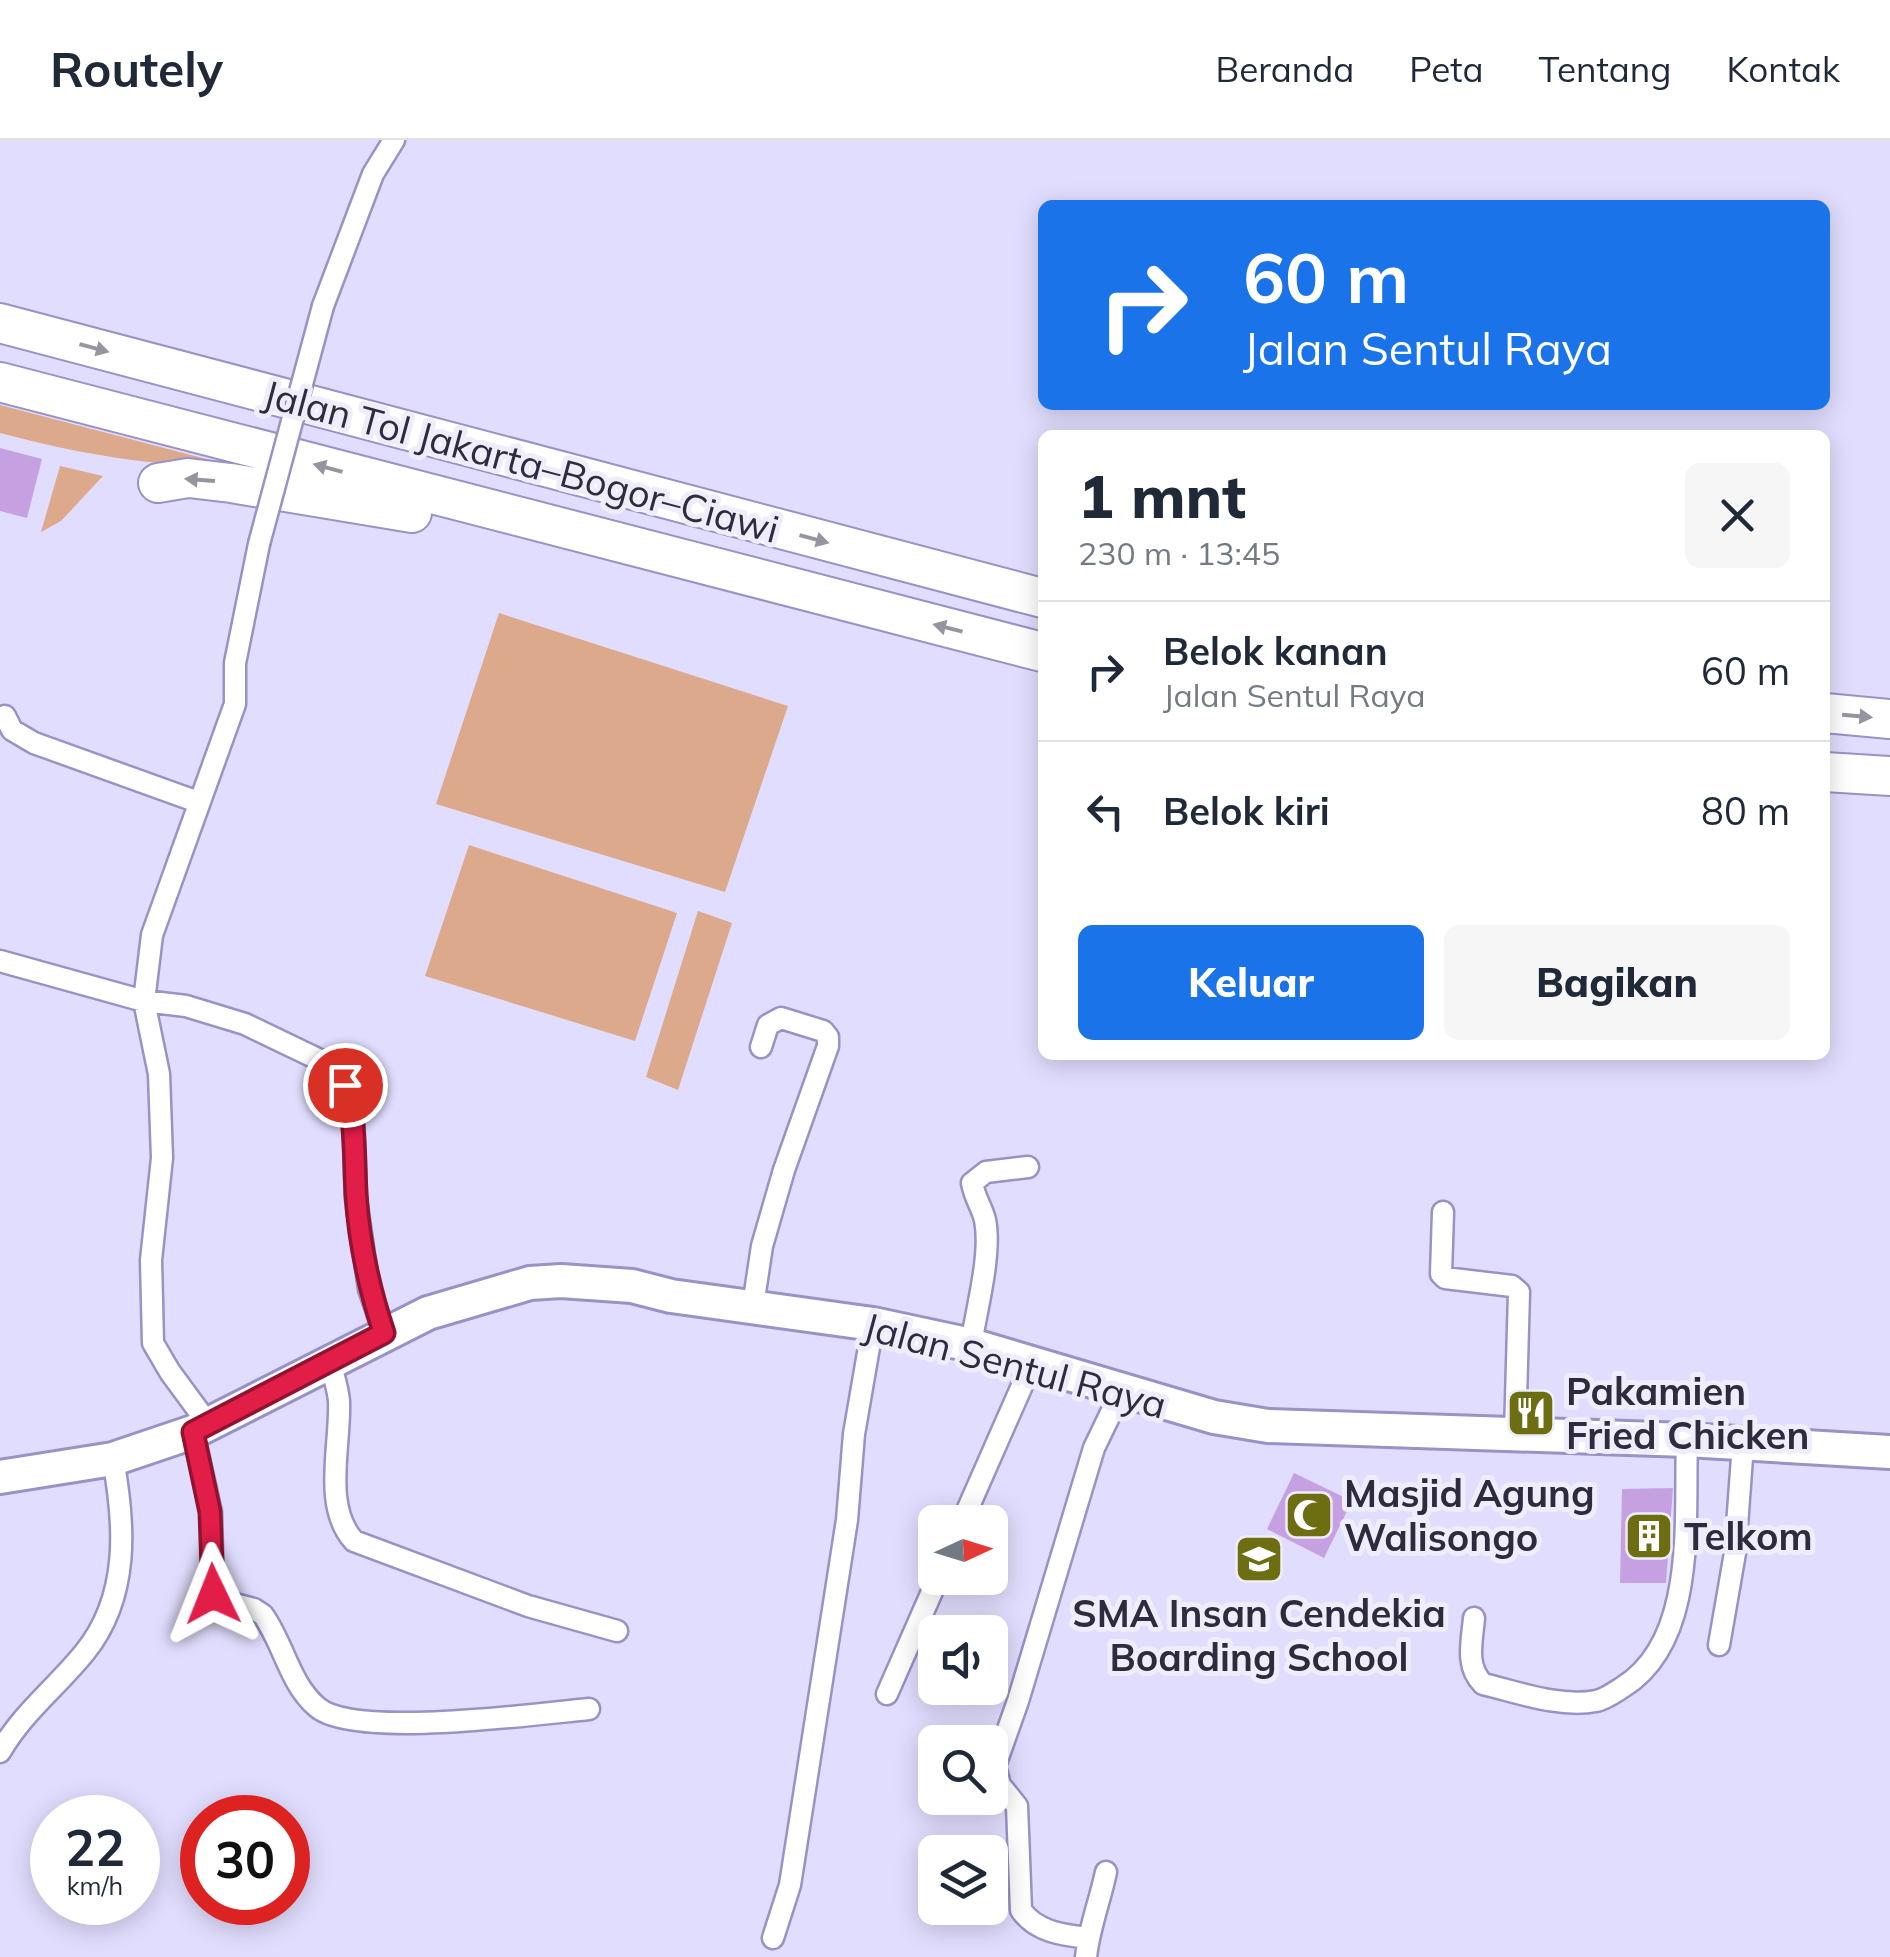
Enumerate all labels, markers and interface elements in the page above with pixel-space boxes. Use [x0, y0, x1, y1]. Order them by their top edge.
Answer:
text: Routely [50, 39, 223, 99]
text: Beranda [1215, 47, 1354, 91]
text: Peta [1409, 47, 1484, 91]
text: Tentang [1539, 47, 1671, 91]
text: Kontak [1726, 47, 1840, 91]
text: 60 m [1243, 233, 1409, 321]
icon: right [1078, 240, 1208, 370]
text: Jalan Sentul Raya [1243, 320, 1612, 376]
one-way arrow [79, 340, 110, 356]
street label: Jalan Tol Jakarta–Bogor–Ciawi [258, 369, 784, 553]
text: 1 mnt [1078, 458, 1246, 533]
one-way arrow [312, 460, 343, 476]
button: close [1685, 463, 1790, 568]
one-way arrow [184, 472, 215, 488]
one-way arrow [799, 531, 830, 547]
text: 230 m · 13:45 [1078, 533, 1280, 573]
one-way arrow [932, 620, 963, 636]
text: Belok kanan [1163, 627, 1388, 675]
icon: right [1078, 644, 1133, 699]
text: 60 m [1701, 647, 1790, 695]
text: Jalan Sentul Raya [1163, 675, 1425, 715]
one-way arrow [1842, 709, 1874, 725]
icon: left [1078, 784, 1133, 839]
text: Belok kiri [1163, 787, 1330, 835]
text: 80 m [1701, 787, 1790, 835]
button: Keluar [1078, 925, 1424, 1040]
button: Bagikan [1444, 925, 1790, 1040]
pin [303, 1043, 388, 1128]
icon: arrive [318, 1058, 373, 1113]
street label: Jalan Sentul Raya [858, 1301, 1172, 1429]
place label: Pakamien Fried Chicken [1566, 1367, 1809, 1459]
restaurant icon: Pakamien Fried Chicken [1505, 1387, 1557, 1439]
place label: Masjid Agung Walisongo [1344, 1469, 1595, 1561]
mosque icon: Masjid Agung Walisongo [1283, 1489, 1335, 1541]
north arrow [918, 1505, 1008, 1595]
map controls [918, 1505, 1008, 1925]
building icon: Telkom [1623, 1510, 1675, 1562]
place label: Telkom [1684, 1512, 1813, 1560]
school or university icon: SMA Insan Cendekia Boarding School [1233, 1533, 1285, 1585]
position arrow [161, 1542, 265, 1646]
place label: SMA Insan Cendekia Boarding School [1072, 1589, 1446, 1681]
button: sound [918, 1615, 1008, 1705]
button: search [918, 1725, 1008, 1815]
speed limit sign: 30 [180, 1795, 310, 1925]
text: 22 [65, 1816, 125, 1879]
button: layers [918, 1835, 1008, 1925]
text: km/h [67, 1870, 123, 1901]

